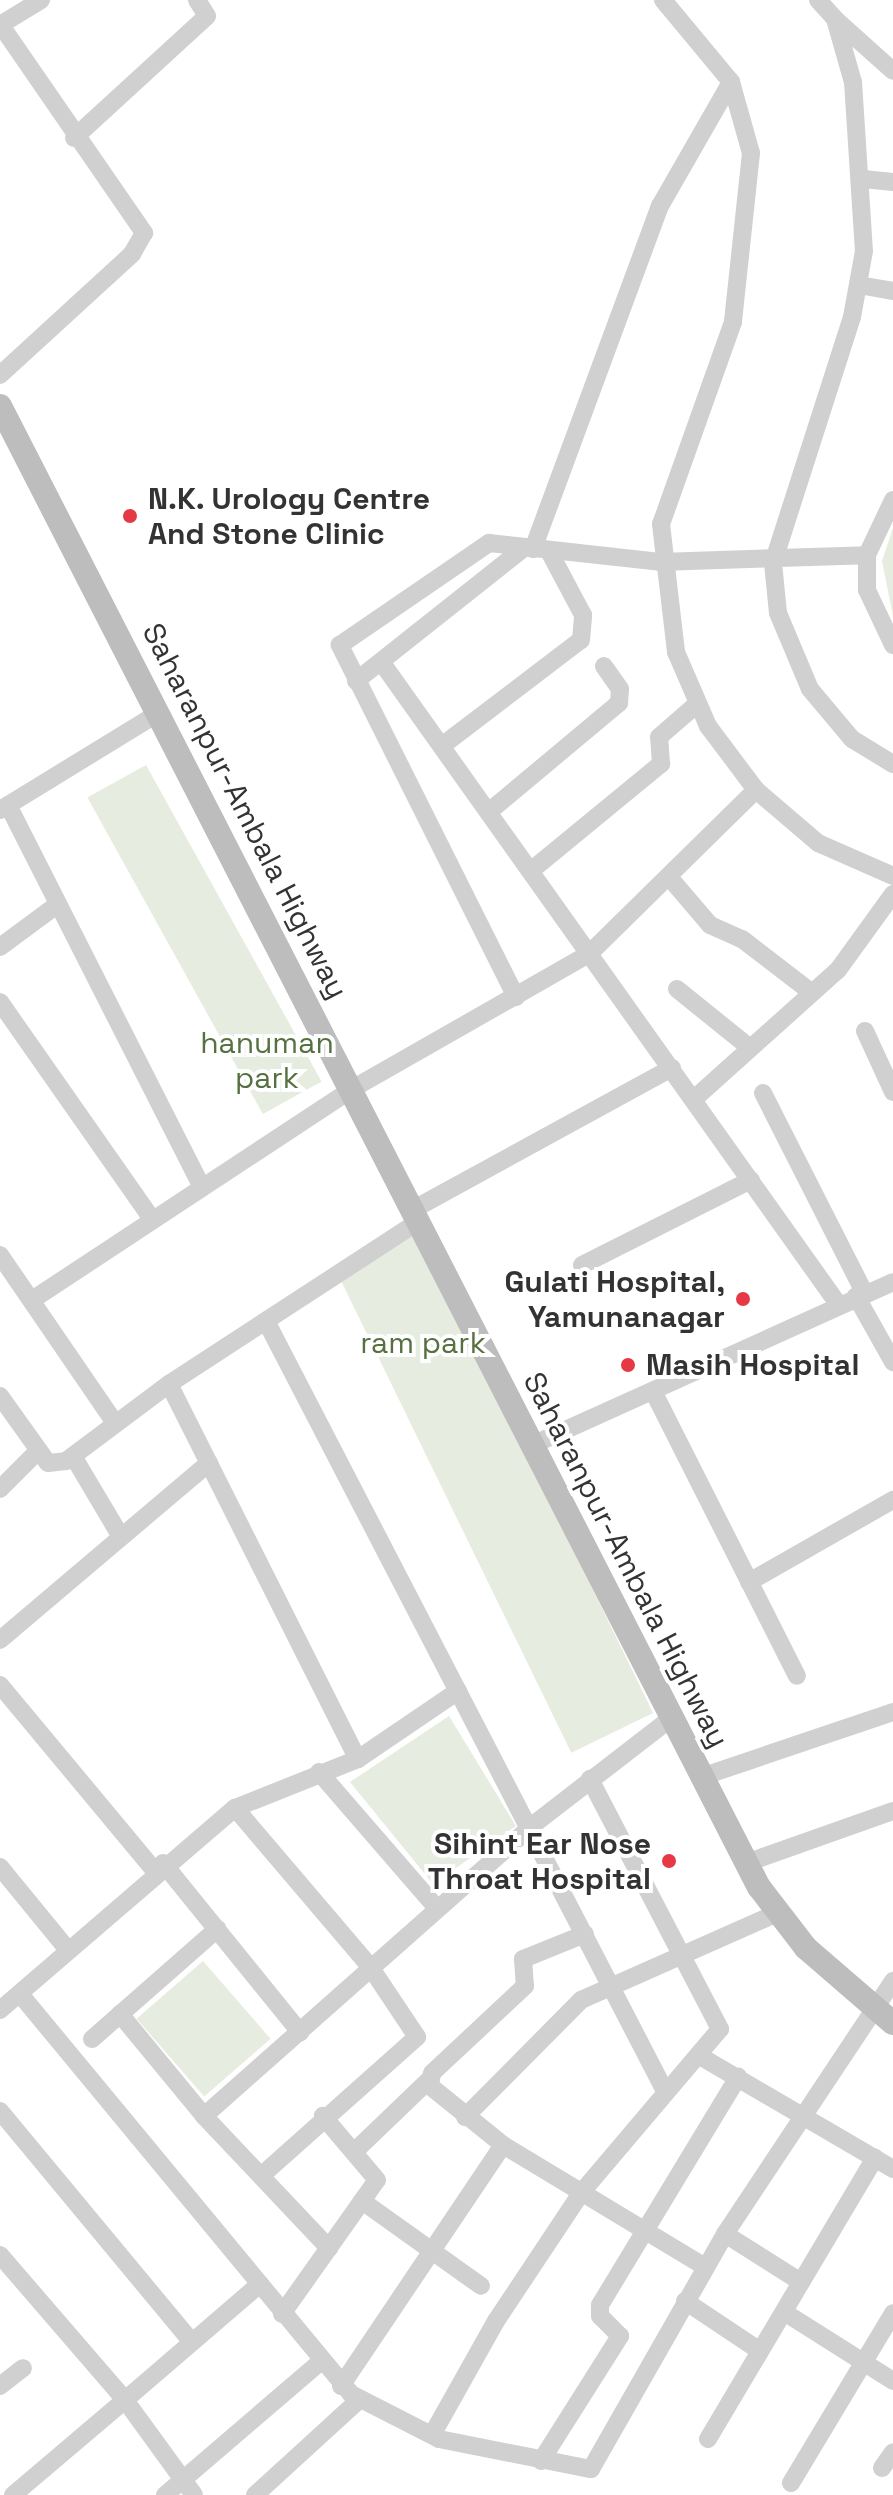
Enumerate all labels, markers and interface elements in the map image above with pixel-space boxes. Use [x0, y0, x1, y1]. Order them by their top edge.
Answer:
place label: N.K. Urology Centre And Stone Clinic [148, 481, 431, 552]
marker: N.K. Urology Centre And Stone Clinic [119, 505, 141, 527]
street label: Saharanpur-Ambala Highway [134, 617, 356, 1005]
park label: hanuman park [200, 1025, 334, 1096]
place label: Gulati Hospital, Yamunanagar [504, 1264, 725, 1334]
marker: Gulati Hospital, Yamunanagar [732, 1288, 754, 1310]
park label: ram park [360, 1325, 486, 1361]
place label: Masih Hospital [646, 1347, 859, 1383]
marker: Masih Hospital [617, 1354, 639, 1376]
street label: Saharanpur-Ambala Highway [515, 1366, 737, 1754]
place label: Sihint Ear Nose Throat Hospital [428, 1826, 651, 1896]
marker: Sihint Ear Nose Throat Hospital [658, 1850, 680, 1872]

